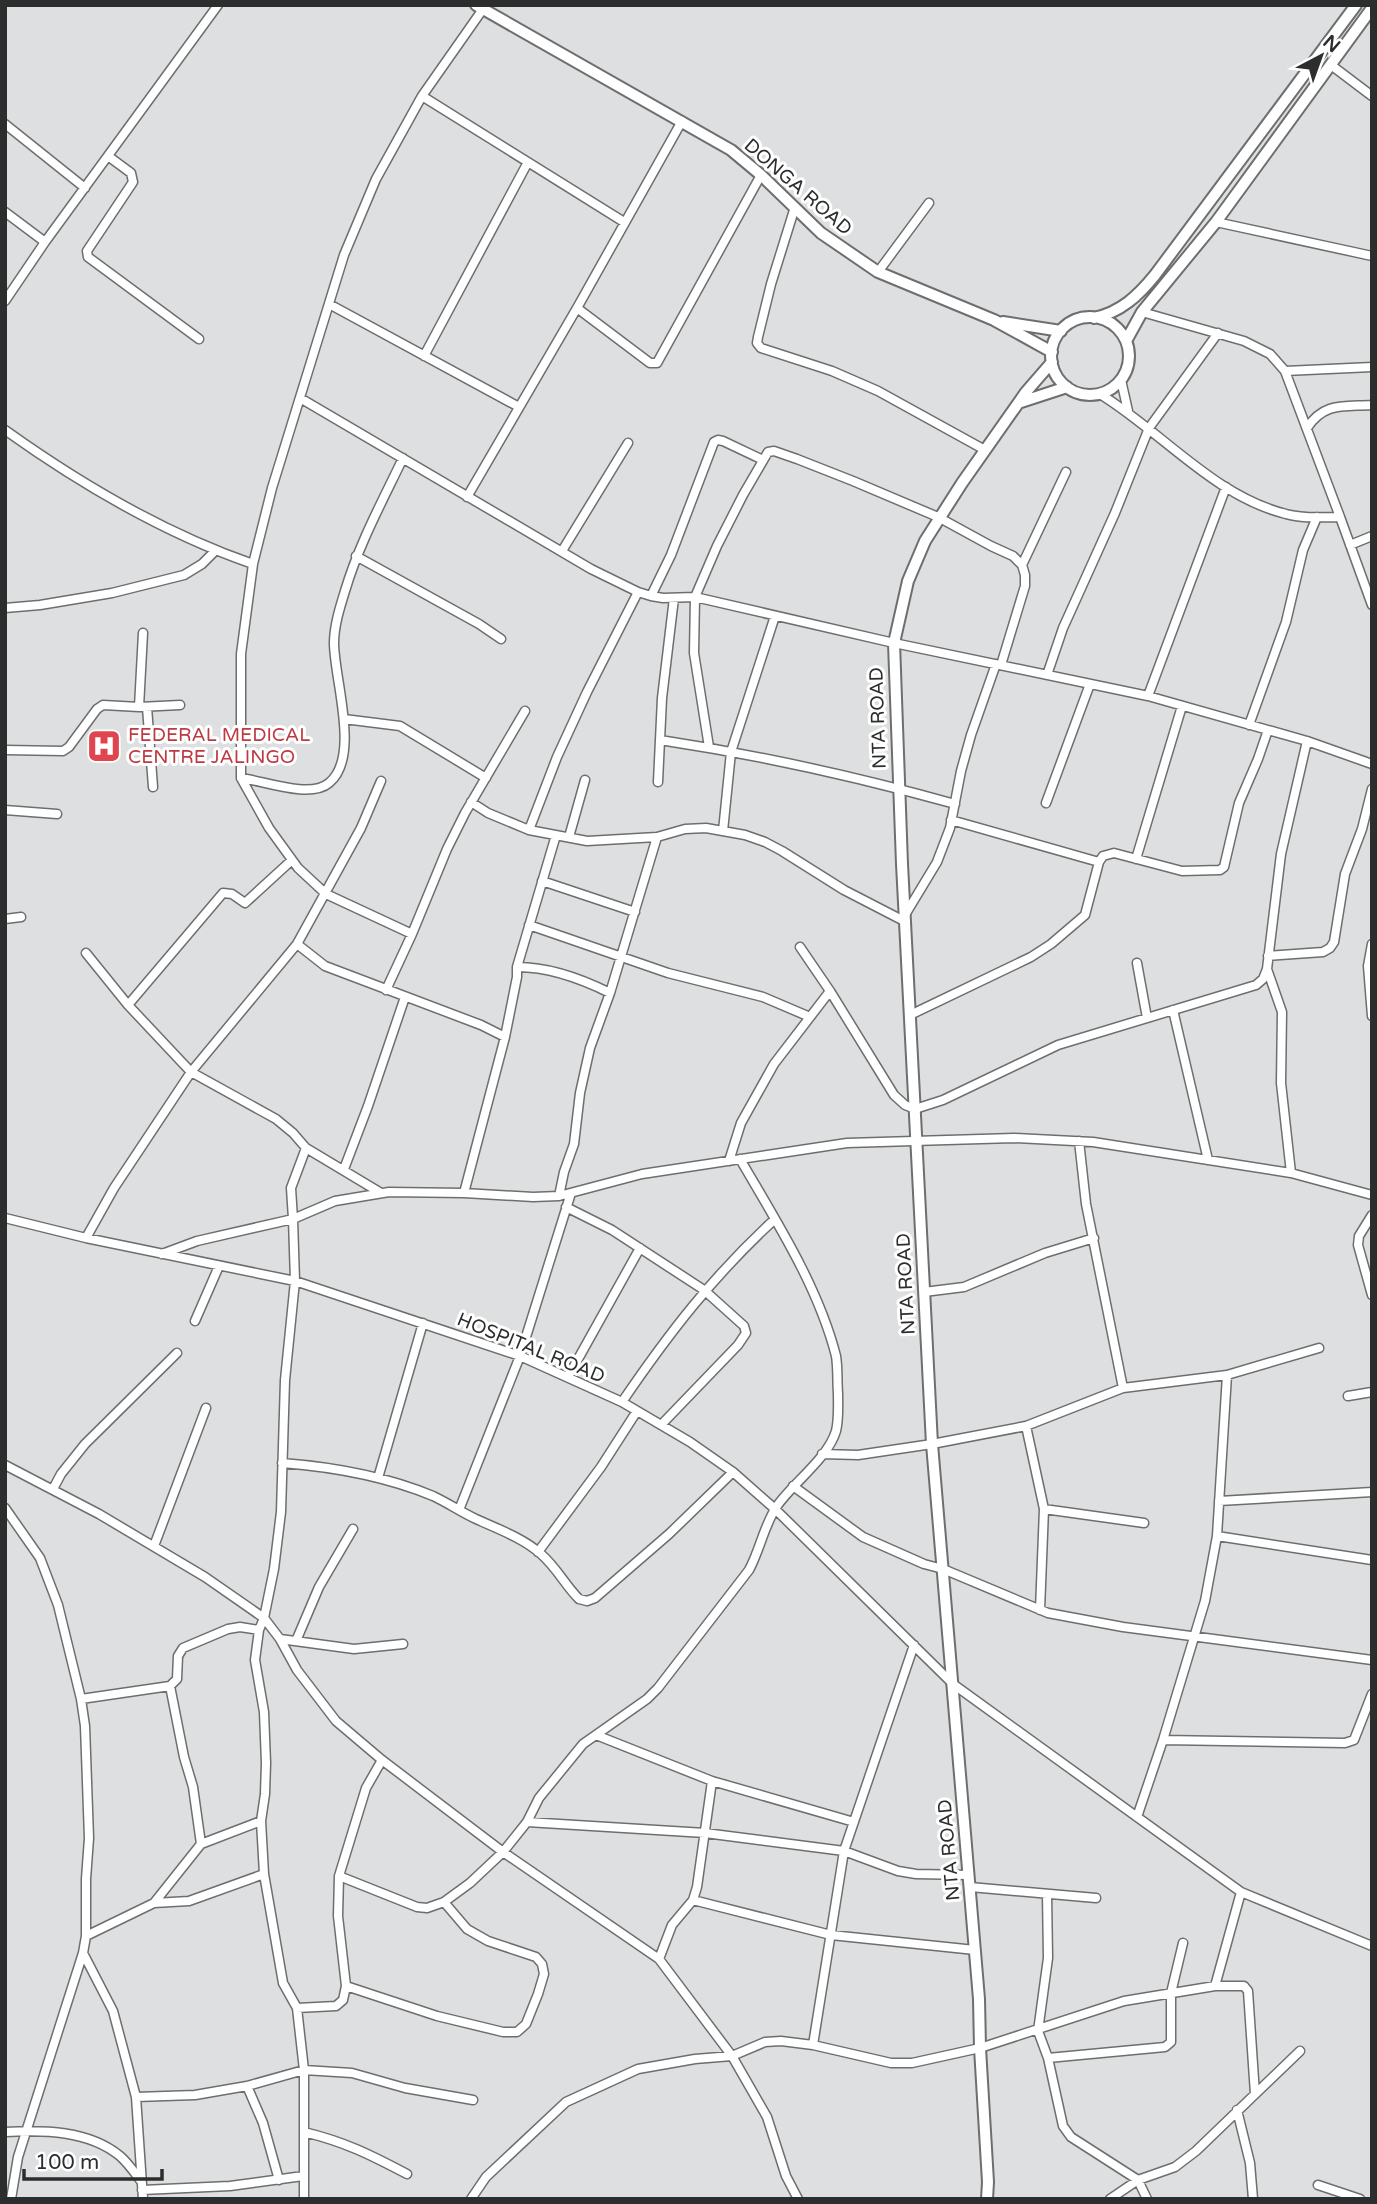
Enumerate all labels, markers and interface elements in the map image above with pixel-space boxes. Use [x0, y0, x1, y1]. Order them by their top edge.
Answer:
north arrow [1286, 21, 1356, 91]
text: N [1319, 31, 1344, 57]
street label: DONGA ROAD [740, 134, 856, 240]
street label: NTA ROAD [865, 667, 891, 769]
place label: FEDERAL MEDICAL CENTRE JALINGO [128, 724, 310, 768]
hospital icon: FEDERAL MEDICAL CENTRE JALINGO [85, 727, 123, 765]
street label: NTA ROAD [892, 1233, 920, 1335]
street label: HOSPITAL ROAD [454, 1308, 608, 1388]
street label: NTA ROAD [934, 1798, 964, 1902]
scale bar [24, 2138, 163, 2182]
text: 100 m [35, 2150, 99, 2175]

